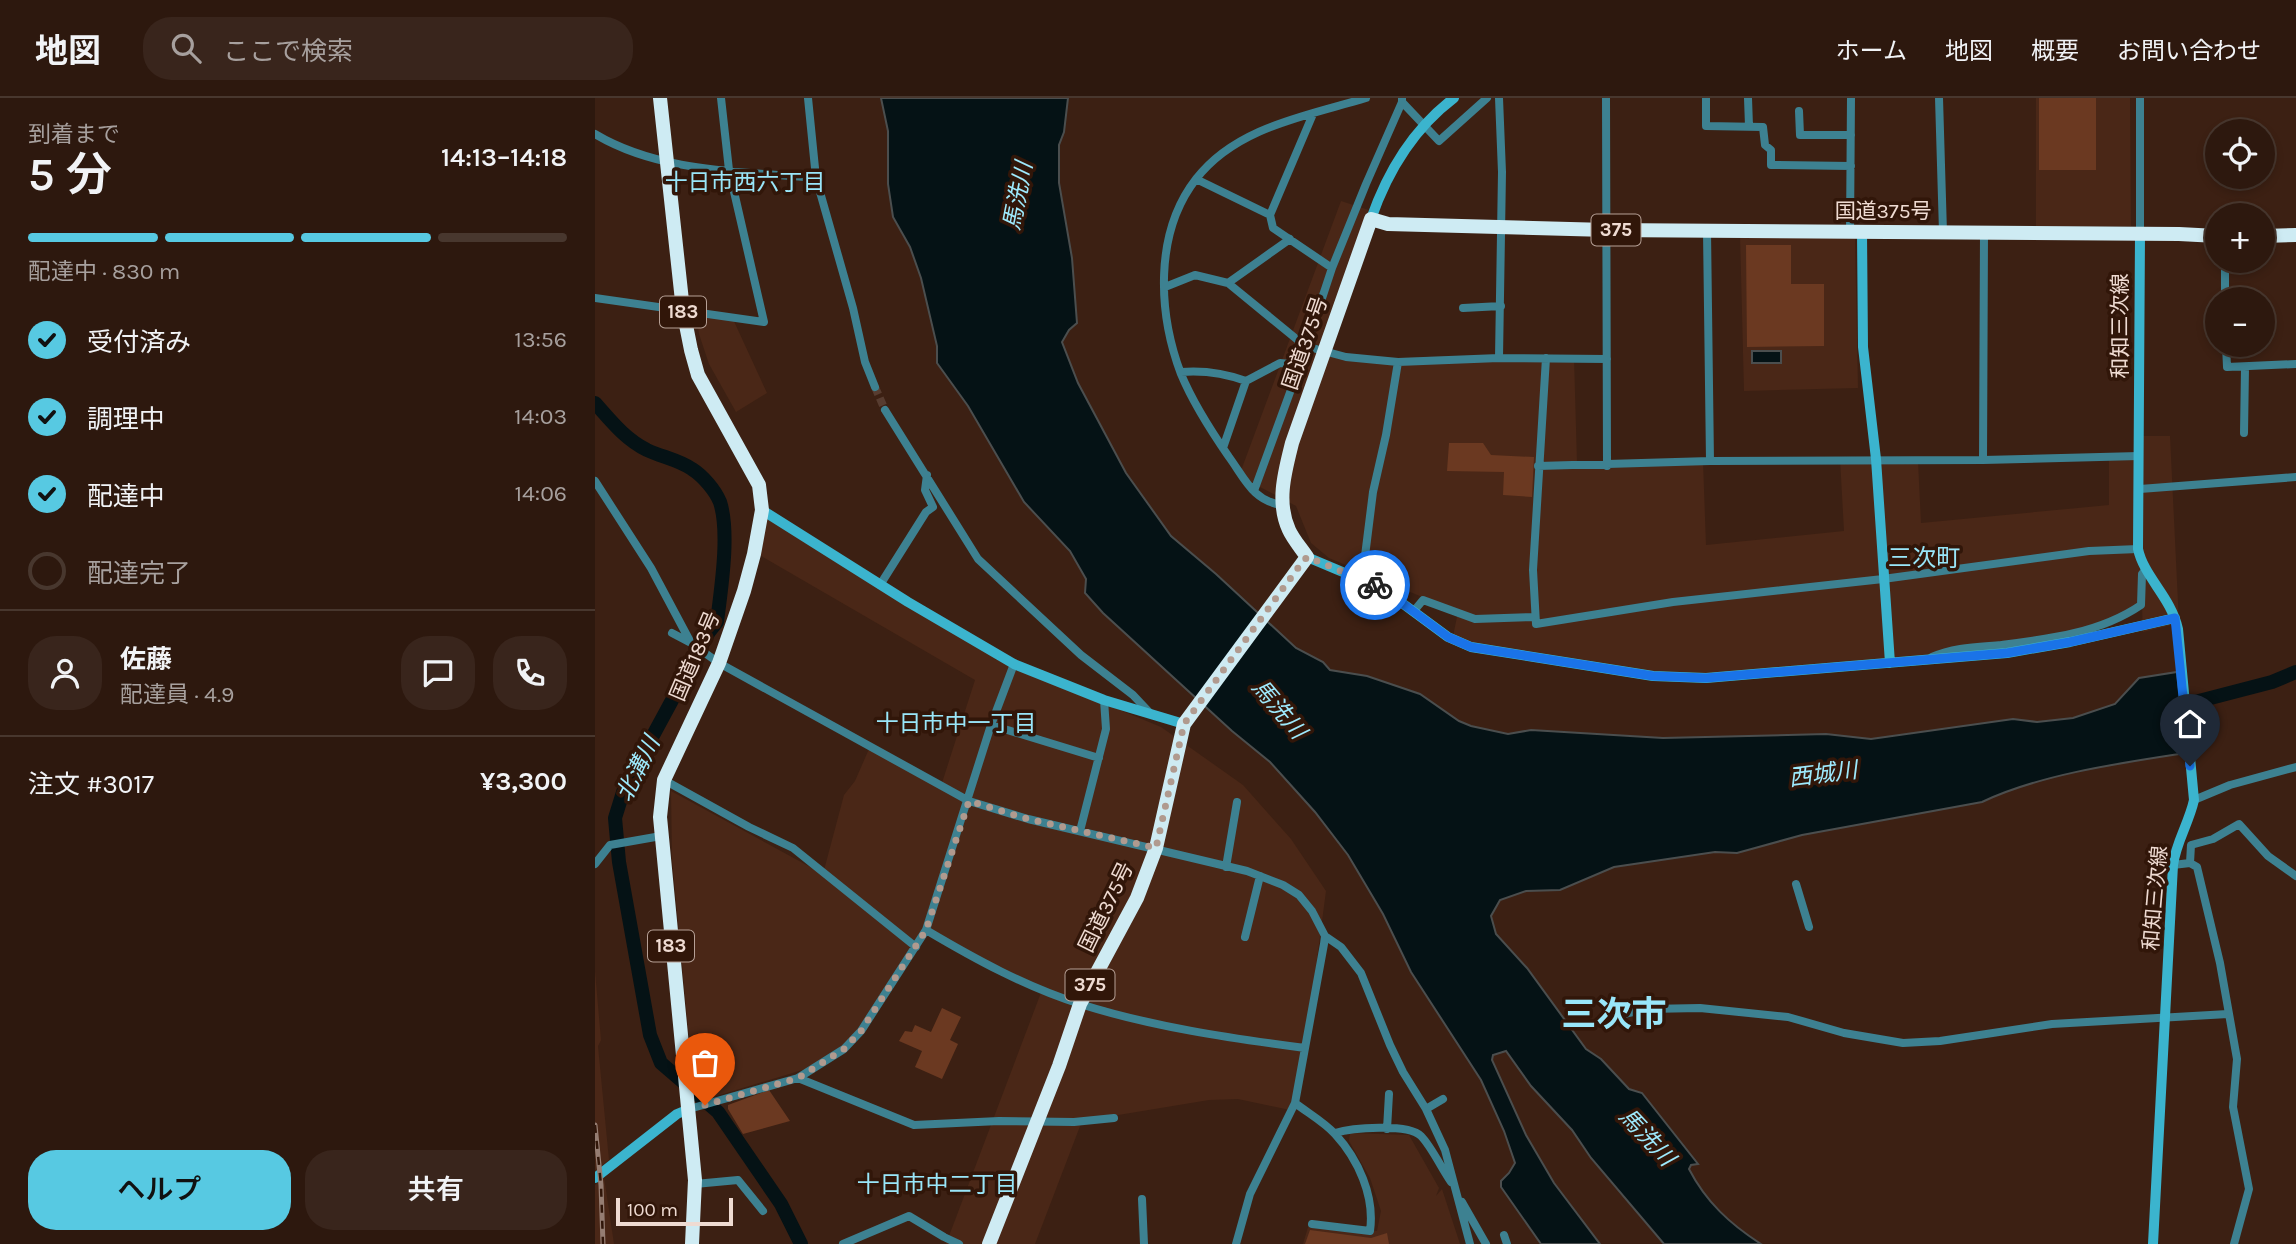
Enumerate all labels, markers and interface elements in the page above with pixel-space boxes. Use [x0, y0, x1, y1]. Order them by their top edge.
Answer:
search box [143, 17, 633, 80]
icon: search [167, 29, 205, 67]
text: 地図 [35, 32, 101, 70]
text: ここで検索 [223, 36, 353, 67]
text: ホーム [1836, 37, 1907, 65]
text: 地図 [1945, 37, 1993, 65]
text: 概要 [2031, 37, 2079, 65]
text: お問い合わせ [2117, 37, 2261, 65]
map controls [2205, 119, 2275, 357]
button: locate [2205, 119, 2275, 189]
text: 到着まで [28, 121, 120, 148]
text: 14:13–14:18 [441, 142, 567, 173]
text: 5 分 [28, 148, 112, 202]
water label: 馬洗川 [998, 157, 1038, 232]
district label: 十日市西六丁目 [665, 169, 826, 196]
street label: 国道375号 [1834, 199, 1932, 223]
button: + [2205, 203, 2275, 273]
road number: 375 [1591, 214, 1641, 246]
text: 配達中 · 830 m [28, 258, 180, 285]
street label: 和知三次線 [2108, 274, 2132, 379]
button: − [2205, 287, 2275, 357]
street label: 国道375号 [1278, 293, 1332, 393]
road number: 183 [660, 296, 706, 328]
icon: check [28, 321, 66, 359]
text: 13:56 [514, 326, 567, 353]
text: 受付済み [87, 327, 191, 358]
icon: check [28, 398, 66, 436]
text: 14:03 [514, 403, 567, 430]
text: 調理中 [87, 404, 165, 435]
icon: check [28, 475, 66, 513]
text: 14:06 [514, 480, 567, 507]
text: 配達中 [87, 481, 165, 512]
district label: 三次町 [1888, 544, 1960, 572]
courier [1340, 550, 1410, 620]
text: 配達完了 [87, 558, 191, 589]
icon: bike [1356, 566, 1394, 604]
street label: 国道183号 [665, 607, 725, 705]
button: person [28, 636, 102, 710]
button: chat [401, 636, 475, 710]
button: phone [493, 636, 567, 710]
text: 佐藤 [120, 644, 172, 675]
water label: 馬洗川 [1246, 674, 1313, 746]
text: 配達員 · 4.9 [120, 681, 234, 708]
pin [2160, 694, 2220, 766]
icon: home [2171, 705, 2209, 743]
district label: 十日市中一丁目 [876, 710, 1037, 737]
water label: 北溝川 [611, 729, 667, 806]
water label: 西城川 [1787, 756, 1862, 792]
text: ¥3,300 [480, 766, 567, 797]
text: 注文 #3017 [28, 769, 154, 800]
street label: 和知三次線 [2138, 845, 2172, 951]
street label: 国道375号 [1074, 858, 1138, 956]
road number: 183 [648, 930, 694, 961]
road number: 375 [1065, 970, 1115, 1000]
district label: 三次市 [1561, 994, 1667, 1035]
pin [675, 1033, 735, 1105]
icon: bag [686, 1044, 724, 1082]
water label: 馬洗川 [1614, 1103, 1682, 1174]
button: ヘルプ [28, 1150, 291, 1230]
button: 共有 [305, 1150, 567, 1230]
district label: 十日市中二丁目 [857, 1171, 1018, 1198]
scale bar [616, 1195, 733, 1227]
text: 100 m [627, 1199, 678, 1221]

